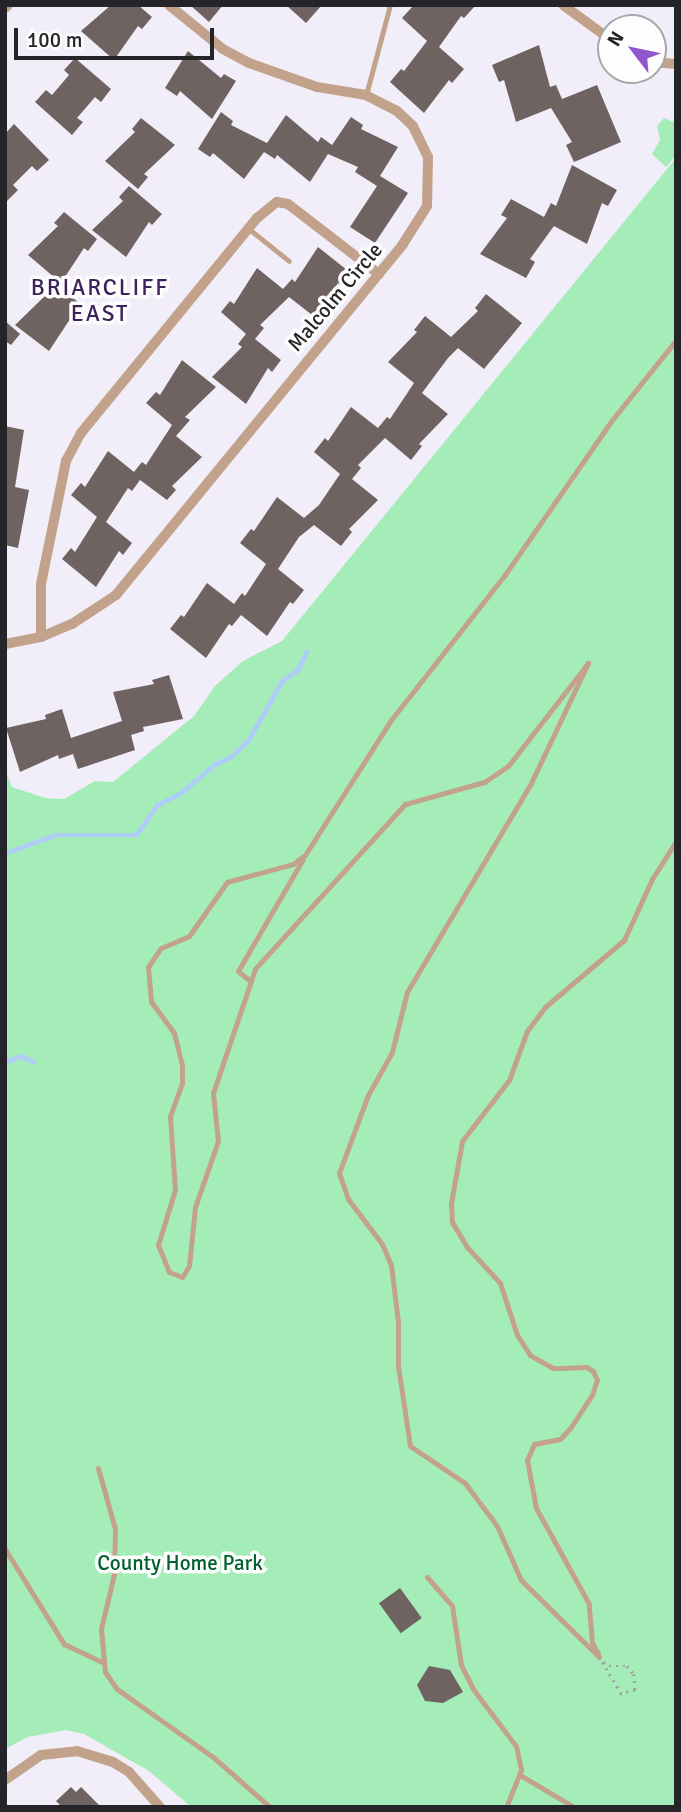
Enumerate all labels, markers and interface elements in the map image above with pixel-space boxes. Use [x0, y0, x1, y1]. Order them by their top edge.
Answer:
scale bar [18, 14, 217, 58]
north arrow [597, 14, 667, 84]
text: 100 m [27, 27, 82, 53]
text: N [602, 27, 630, 51]
street label: Malcolm Circle [282, 238, 388, 356]
district label: BRIARCLIFF EAST [32, 274, 168, 328]
park label: County Home Park [97, 1550, 263, 1576]

